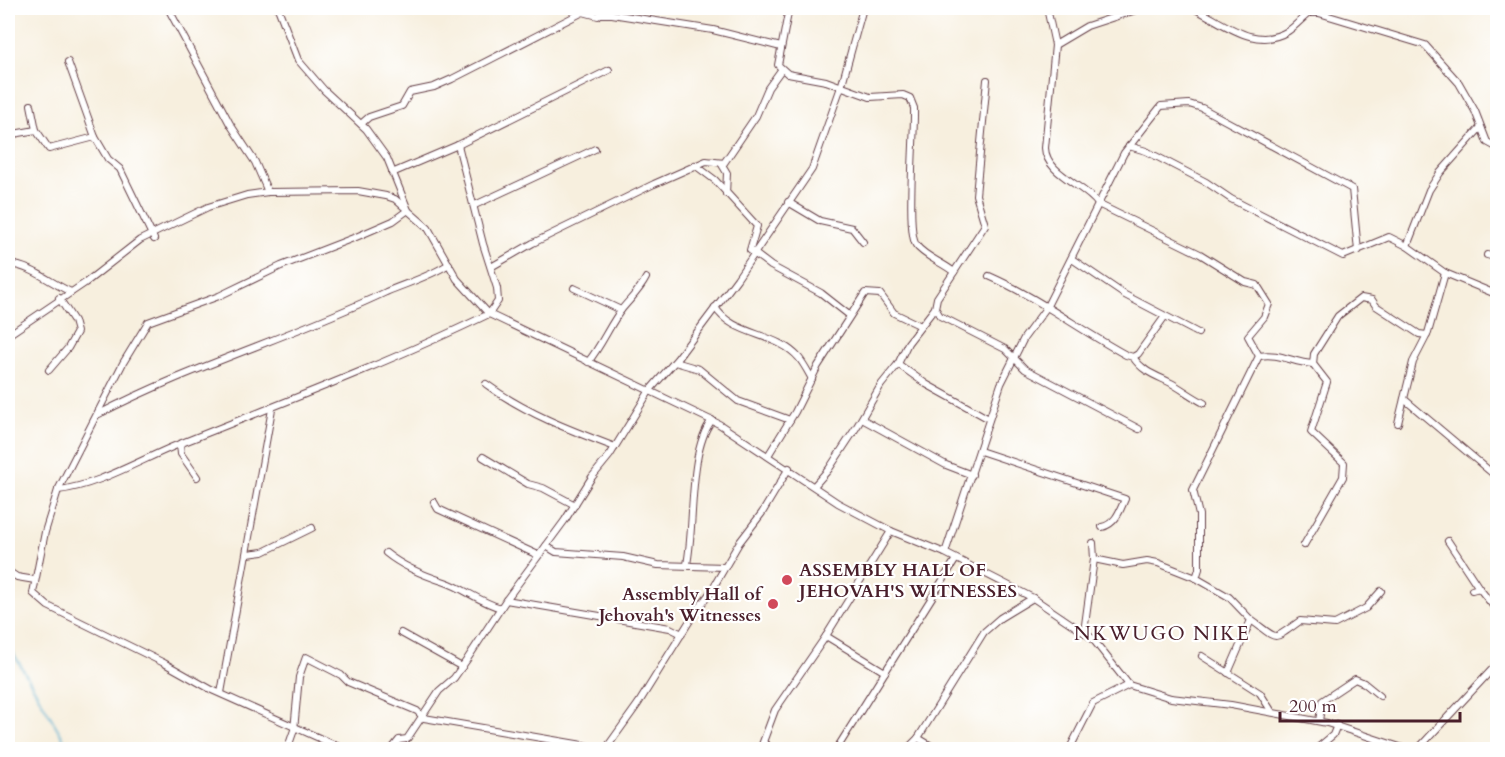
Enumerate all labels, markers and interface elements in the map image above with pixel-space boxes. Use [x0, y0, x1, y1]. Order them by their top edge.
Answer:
place label: ASSEMBLY HALL OF JEHOVAH'S WITNESSES [796, 558, 1017, 604]
marker: ASSEMBLY HALL OF JEHOVAH'S WITNESSES [780, 573, 794, 587]
place label: Assembly Hall of Jehovah's Witnesses [596, 582, 764, 628]
marker: Assembly Hall of Jehovah's Witnesses [766, 597, 780, 611]
district label: NKWUGO NIKE [1074, 620, 1250, 647]
scale bar [1280, 685, 1460, 723]
text: 200 m [1289, 694, 1337, 719]

